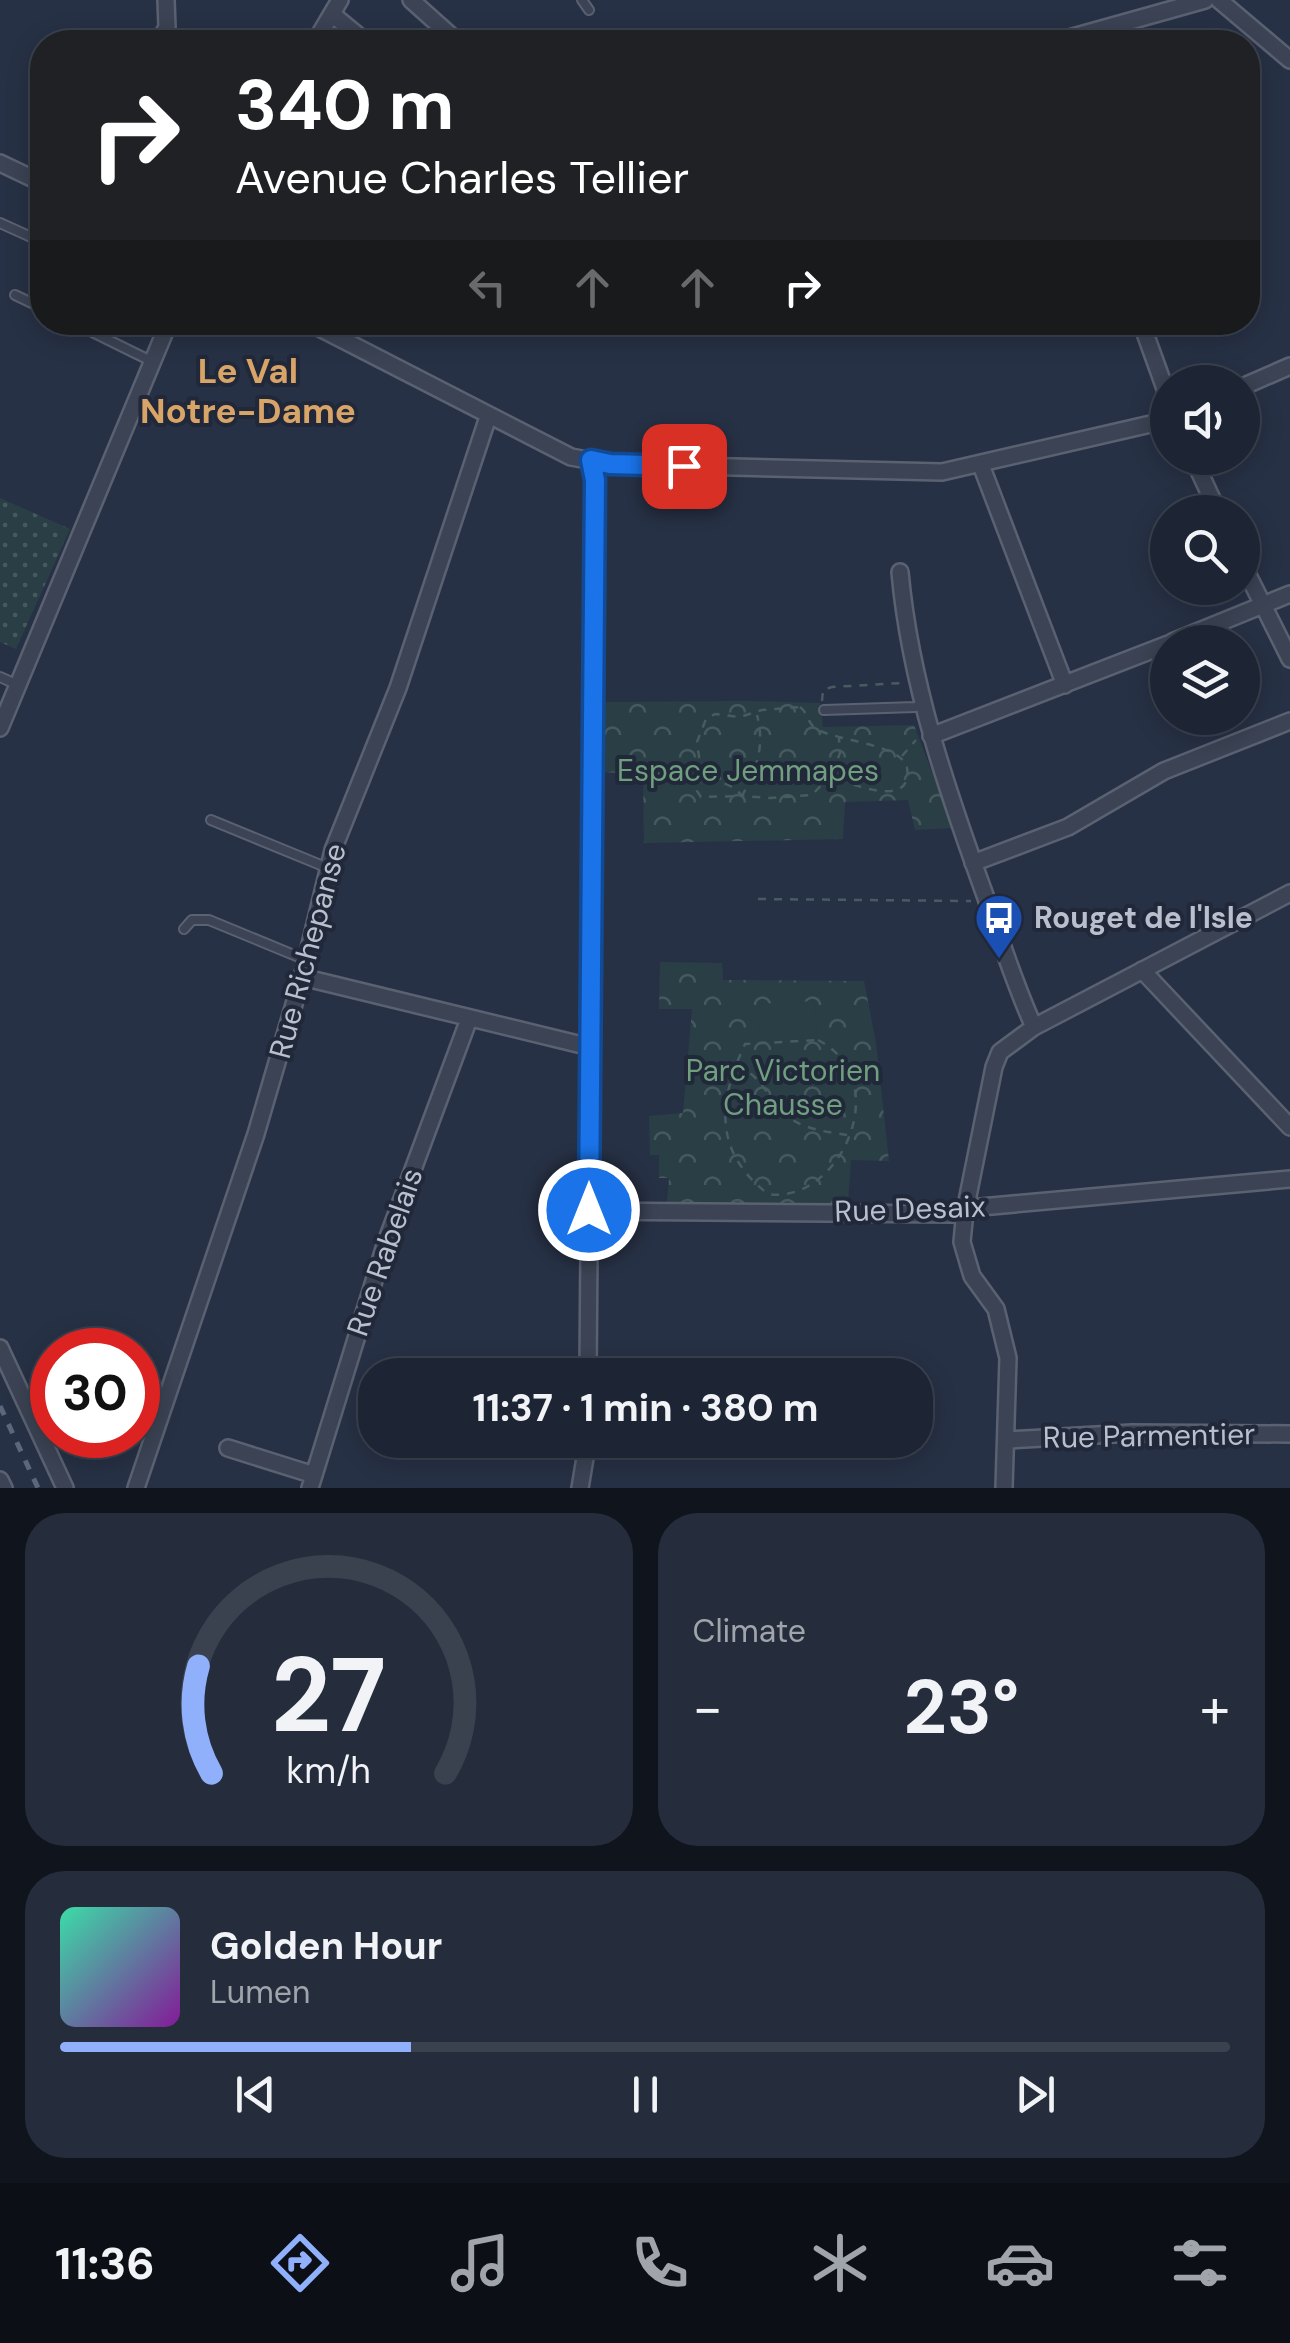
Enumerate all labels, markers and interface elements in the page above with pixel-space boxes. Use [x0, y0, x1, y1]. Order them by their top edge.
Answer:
text: 340 m [235, 60, 454, 151]
icon: right [70, 70, 200, 200]
text: Avenue Charles Tellier [235, 148, 689, 207]
icon: left [460, 260, 515, 315]
icon: ahead [565, 260, 620, 315]
icon: ahead [670, 260, 725, 315]
icon: right [775, 260, 830, 315]
district label: Le Val Notre-Dame [140, 348, 356, 434]
map controls [1150, 365, 1260, 735]
button: sound [1150, 365, 1260, 475]
pin [642, 424, 727, 509]
icon: arrive [657, 439, 712, 494]
button: search [1150, 495, 1260, 605]
button: layers [1150, 625, 1260, 735]
park label: Espace Jemmapes [617, 751, 879, 790]
street label: Rue Richepanse [260, 839, 355, 1063]
bus stop icon: Rouget de l'Isle [973, 892, 1025, 960]
place label: Rouget de l'Isle [1034, 898, 1253, 937]
park label: Parc Victorien Chausse [686, 1051, 880, 1124]
position arrow [537, 1158, 641, 1262]
street label: Rue Rabelais [338, 1163, 431, 1341]
street label: Rue Desaix [834, 1186, 986, 1231]
speed limit sign: 30 [30, 1328, 160, 1458]
text: 11:37 · 1 min · 380 m [472, 1383, 819, 1433]
street label: Rue Parmentier [1043, 1414, 1255, 1457]
text: Climate [693, 1610, 806, 1652]
text: 27 [271, 1628, 386, 1763]
text: 23° [903, 1659, 1019, 1756]
text: − [693, 1672, 723, 1744]
text: + [1200, 1672, 1230, 1744]
text: km/h [287, 1748, 371, 1794]
text: Golden Hour [210, 1921, 442, 1971]
text: Lumen [210, 1971, 310, 2013]
icon: previous [228, 2067, 283, 2122]
icon: pause [618, 2067, 673, 2122]
icon: next [1008, 2067, 1063, 2122]
icon: directions [265, 2228, 335, 2298]
icon: music [445, 2228, 515, 2298]
icon: phone [625, 2228, 695, 2298]
icon: climate [805, 2228, 875, 2298]
icon: car [985, 2228, 1055, 2298]
icon: filters [1165, 2228, 1235, 2298]
text: 11:36 [55, 2234, 155, 2293]

